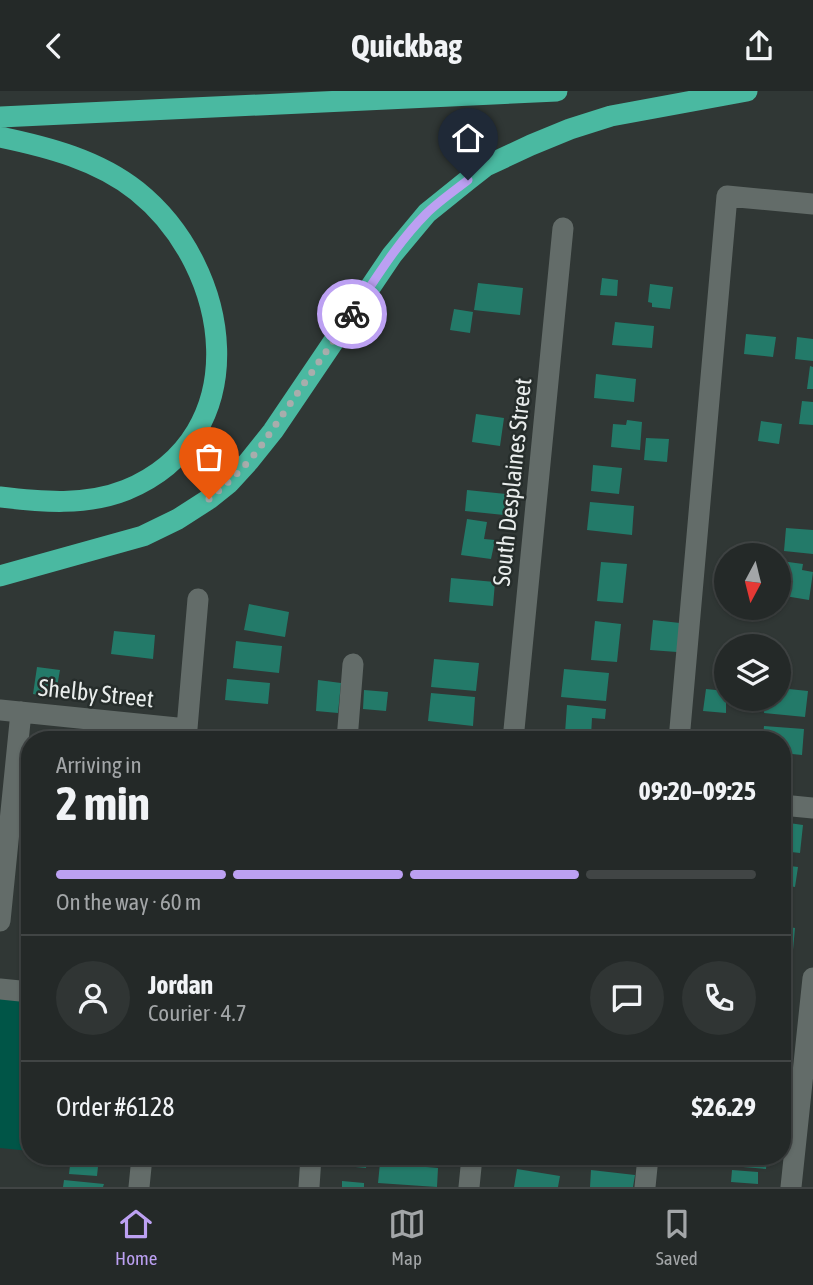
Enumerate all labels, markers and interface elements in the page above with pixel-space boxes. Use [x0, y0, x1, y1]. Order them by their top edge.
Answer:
icon: back [35, 27, 73, 65]
text: Quickbag [351, 27, 462, 64]
icon: share [740, 27, 778, 65]
pin [438, 108, 498, 180]
icon: home [449, 119, 487, 157]
courier [317, 279, 387, 349]
icon: bike [333, 295, 371, 333]
street label: South Desplaines Street [488, 377, 536, 587]
pin [179, 427, 239, 499]
icon: bag [190, 438, 228, 476]
north arrow [714, 543, 791, 619]
map controls [714, 543, 791, 711]
button: layers [714, 634, 791, 711]
street label: Shelby Street [37, 674, 155, 712]
text: Arriving in [56, 752, 142, 778]
text: 09:20–09:25 [639, 776, 756, 806]
text: 2 min [56, 777, 150, 830]
text: On the way · 60 m [56, 889, 201, 915]
button: person [56, 961, 130, 1035]
button: chat [590, 961, 664, 1035]
button: phone [682, 961, 756, 1035]
text: Jordan [148, 970, 213, 1000]
text: Courier · 4.7 [148, 1000, 247, 1026]
text: Order #6128 [56, 1092, 175, 1122]
text: $26.29 [692, 1092, 756, 1122]
tab: Home [115, 1205, 157, 1269]
tab: Map [388, 1205, 426, 1269]
tab: Saved [656, 1205, 698, 1269]

